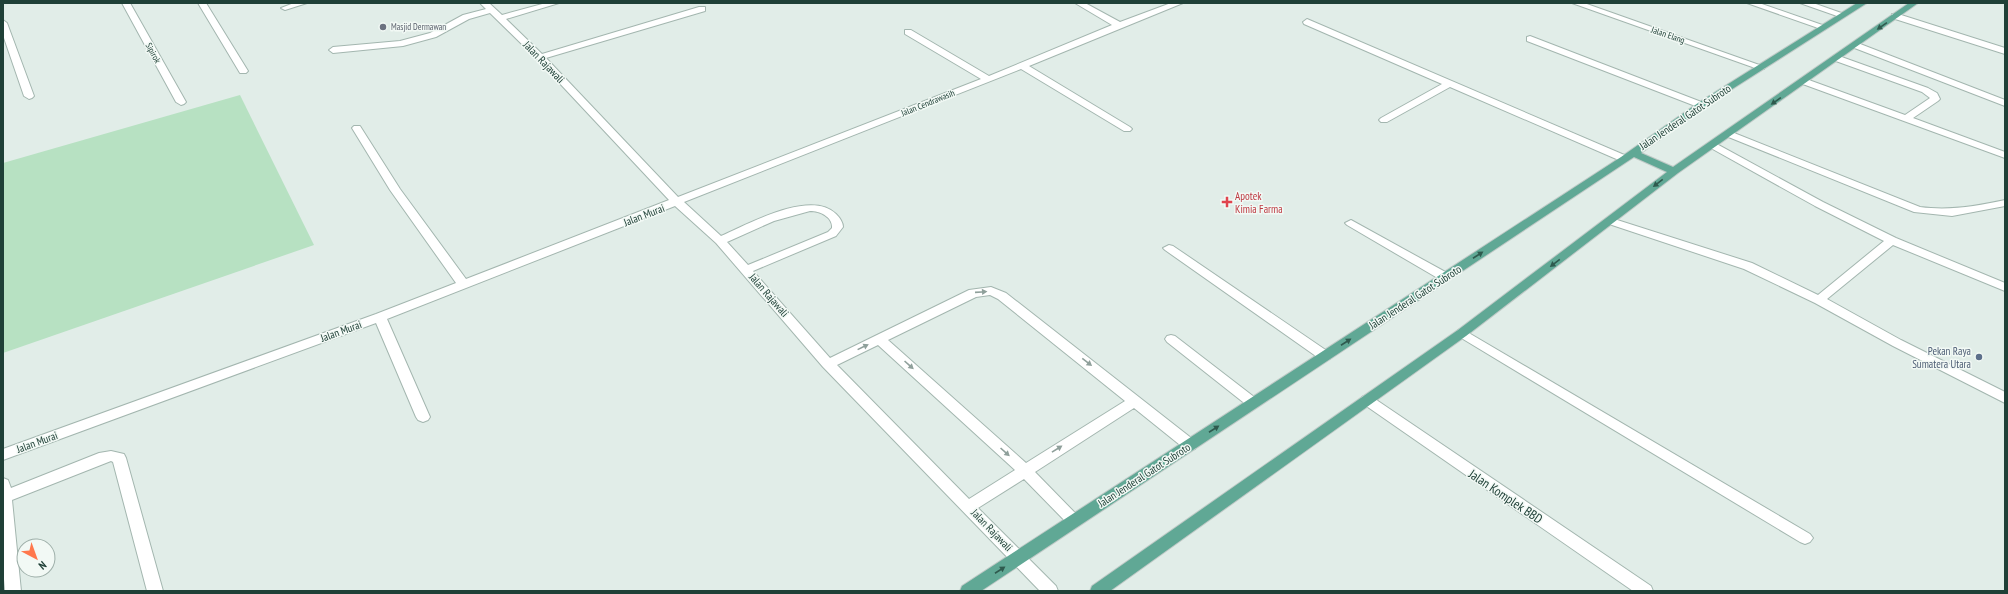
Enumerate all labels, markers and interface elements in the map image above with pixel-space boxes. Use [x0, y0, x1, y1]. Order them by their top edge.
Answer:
place label: Masjid Dermawan [391, 21, 446, 33]
marker: Masjid Dermawan [378, 22, 388, 32]
one-way arrow [1877, 22, 1887, 30]
street label: Jalan Elang [1649, 23, 1686, 45]
street label: Jalan Rajawali [520, 37, 568, 86]
street label: Sipirok [143, 41, 164, 65]
street label: Jalan Jenderal Gatot Subroto [1636, 81, 1734, 153]
street label: Jalan Cendrawasih [899, 87, 956, 119]
one-way arrow [1771, 97, 1781, 105]
one-way arrow [1653, 179, 1664, 188]
place label: Apotek Kimia Farma [1235, 189, 1283, 216]
marker: Apotek Kimia Farma [1222, 197, 1232, 207]
street label: Jalan Murai [621, 201, 666, 230]
one-way arrow [1472, 252, 1484, 259]
one-way arrow [1550, 258, 1560, 266]
street label: Jalan Jenderal Gatot Subroto [1365, 262, 1464, 333]
street label: Jalan Rajawali [746, 269, 792, 320]
one-way arrow [975, 289, 987, 296]
street label: Jalan Murai [318, 317, 363, 345]
one-way arrow [1341, 338, 1351, 346]
one-way arrow [858, 344, 869, 350]
place label: Pekan Raya Sumatera Utara [1912, 344, 1971, 371]
marker: Pekan Raya Sumatera Utara [1974, 352, 1984, 362]
one-way arrow [1081, 358, 1092, 367]
one-way arrow [904, 360, 913, 369]
one-way arrow [1209, 425, 1219, 433]
street label: Jalan Murai [14, 428, 59, 456]
street label: Jalan Jenderal Gatot Subroto [1094, 440, 1193, 511]
one-way arrow [1051, 446, 1063, 453]
one-way arrow [1000, 448, 1010, 457]
street label: Jalan Komplek BBD [1465, 465, 1546, 527]
street label: Jalan Rajawali [968, 505, 1016, 554]
north arrow [16, 538, 56, 578]
text: N [36, 558, 49, 573]
one-way arrow [994, 566, 1006, 573]

